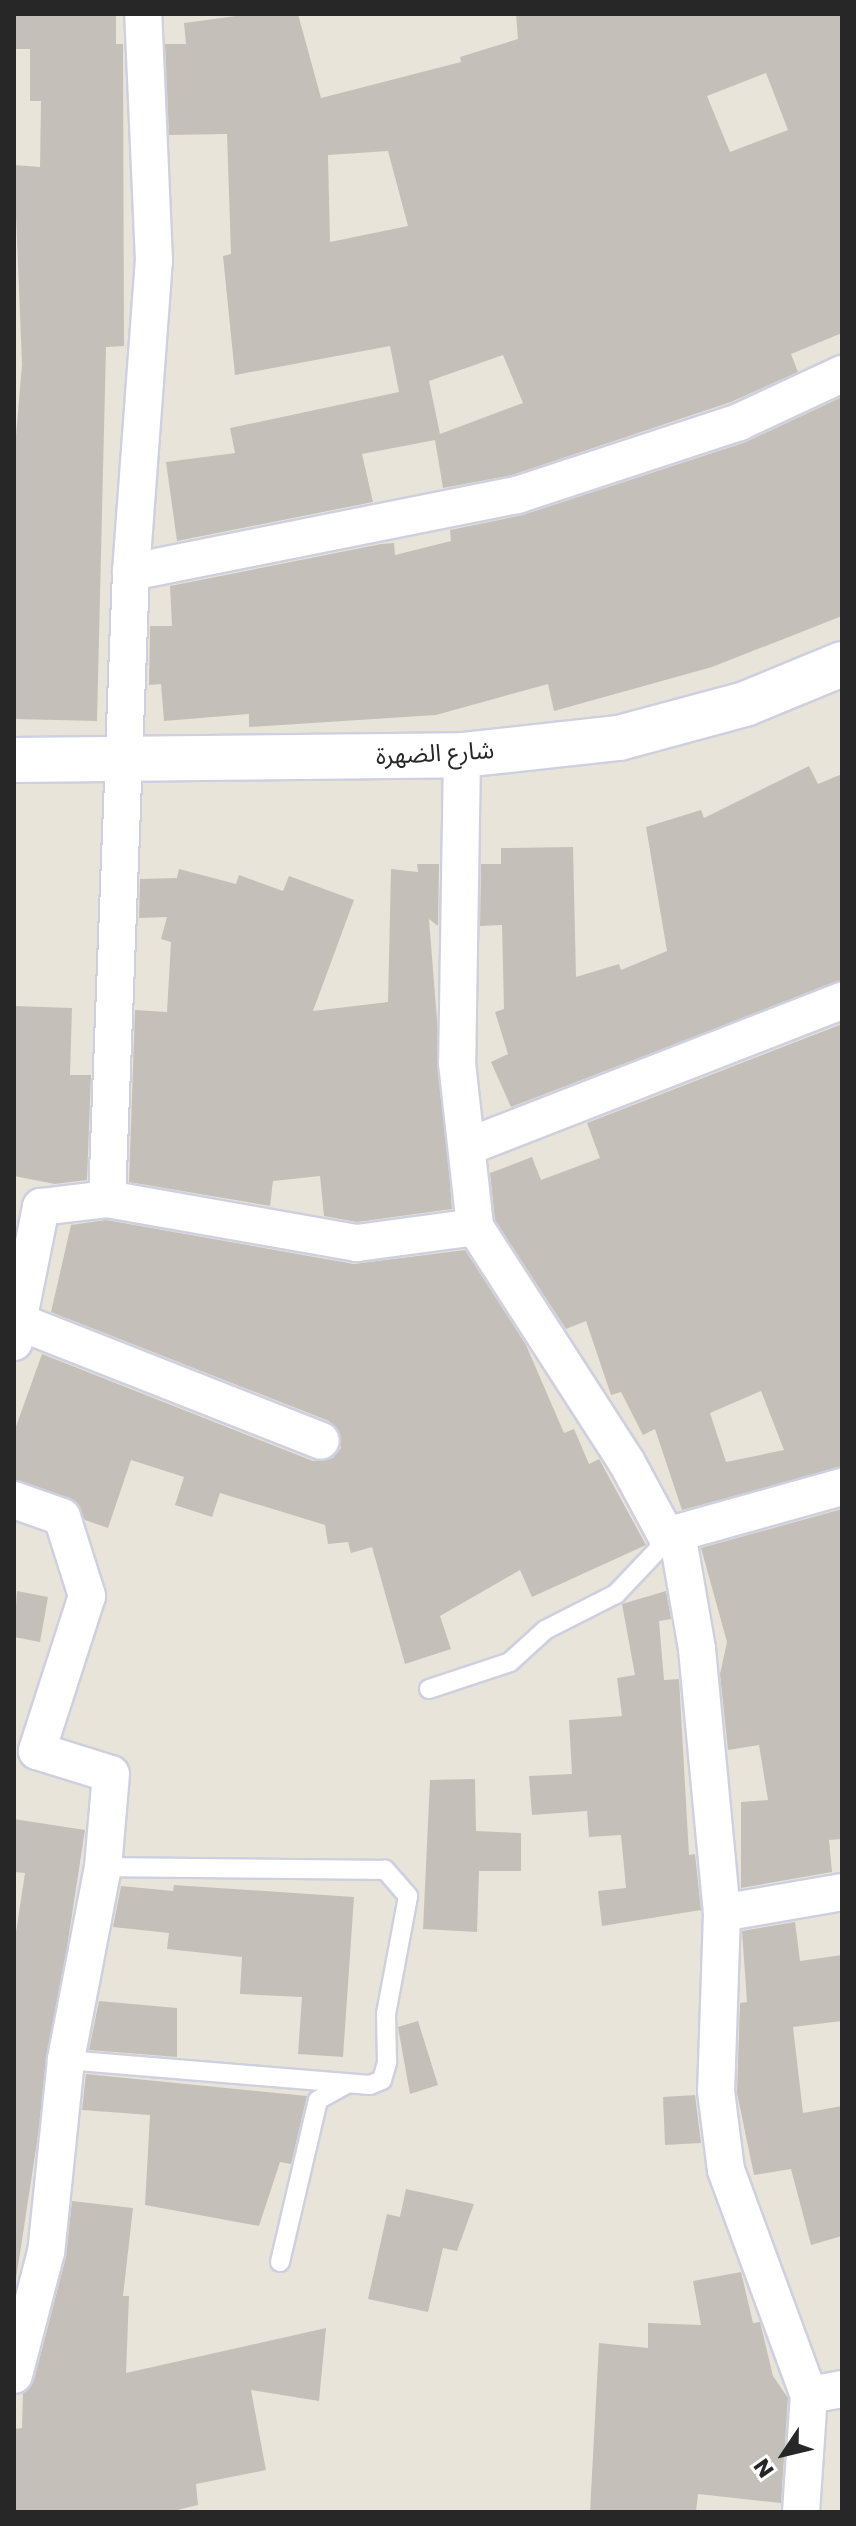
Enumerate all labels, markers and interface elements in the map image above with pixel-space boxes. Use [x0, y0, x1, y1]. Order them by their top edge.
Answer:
street label: شارع الضهرة [375, 736, 495, 770]
north arrow [744, 2414, 824, 2494]
text: N [746, 2452, 781, 2484]

